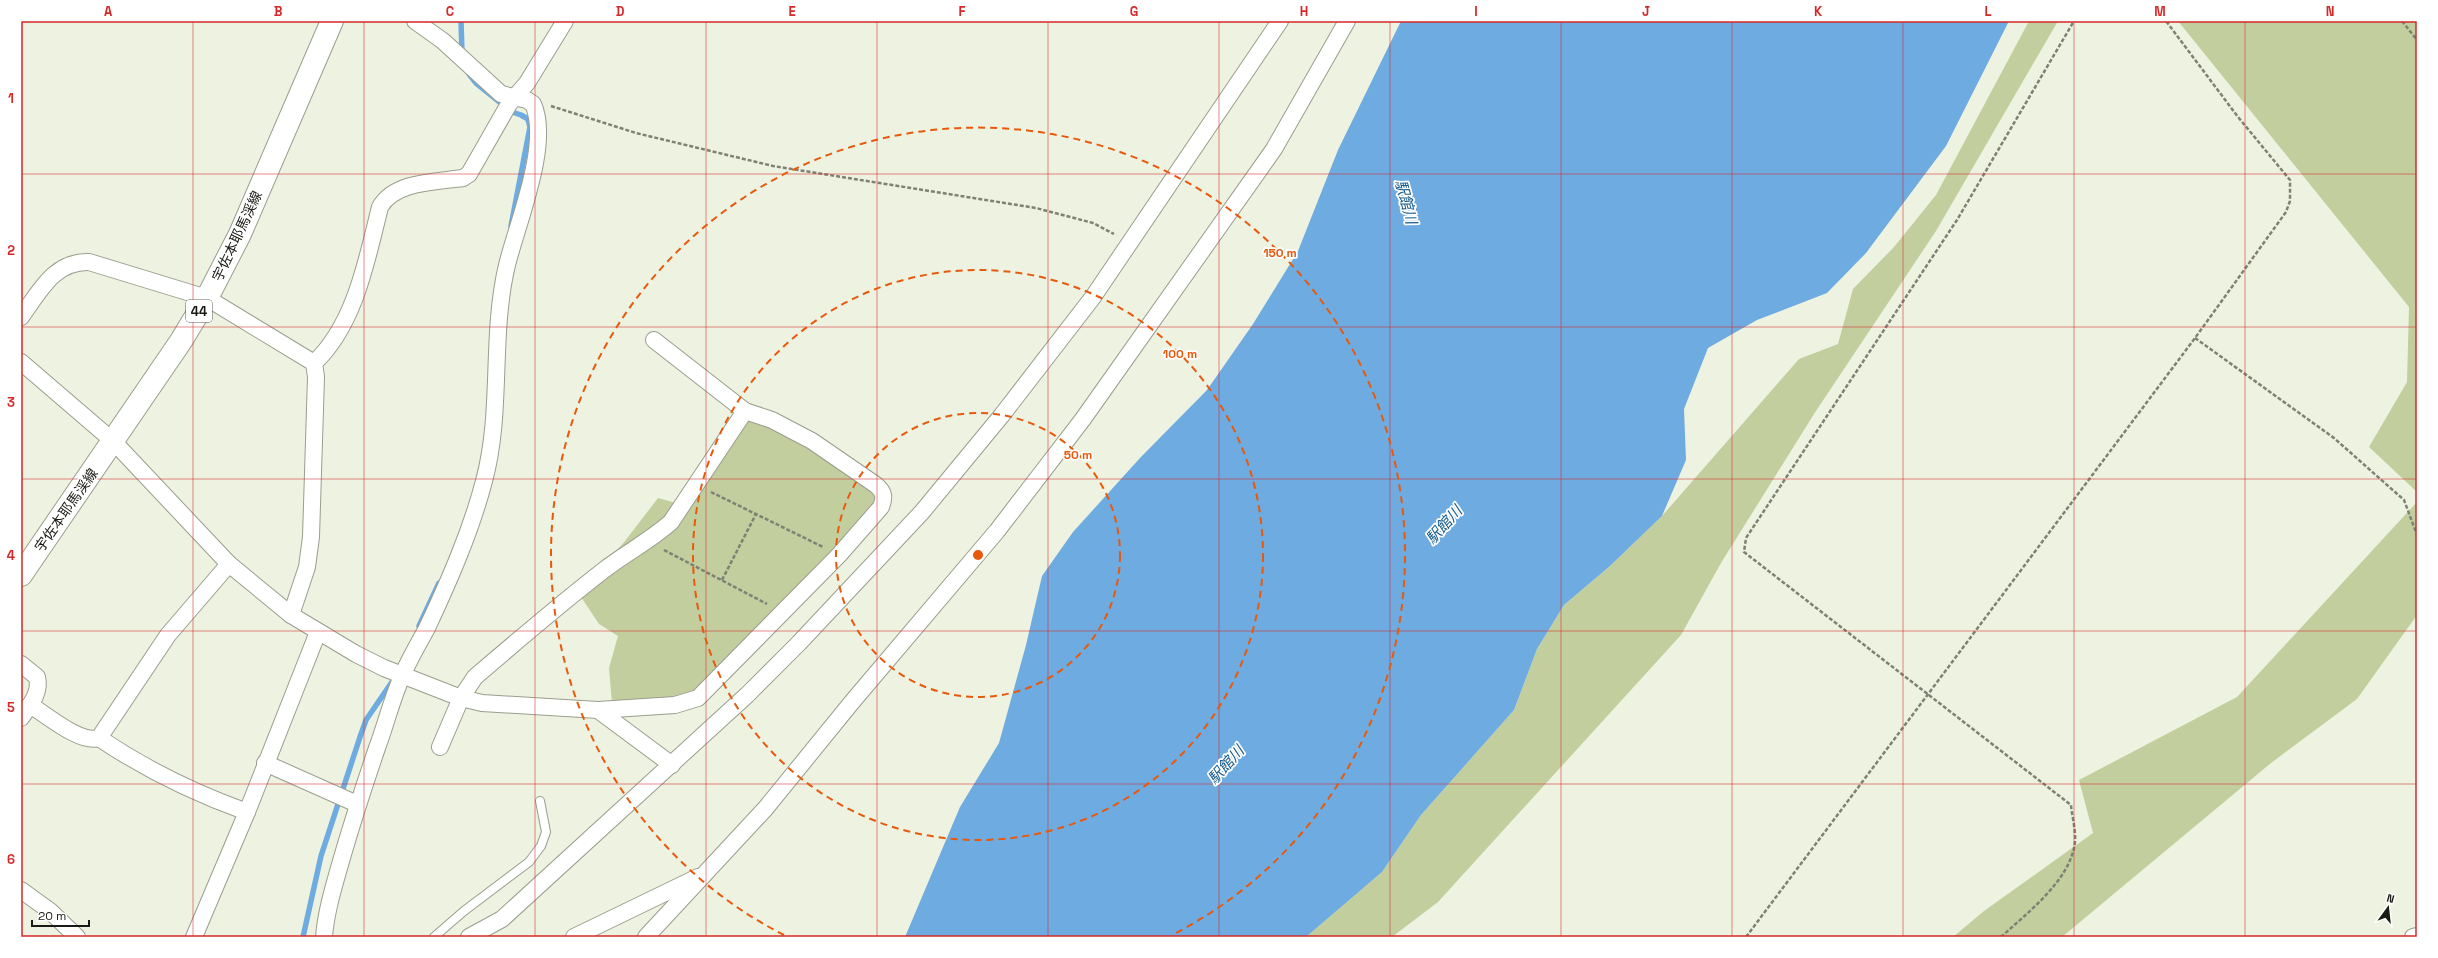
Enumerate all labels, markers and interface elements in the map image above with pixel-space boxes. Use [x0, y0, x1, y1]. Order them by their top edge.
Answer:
text: A [104, 3, 113, 20]
text: B [274, 3, 283, 20]
text: C [446, 3, 454, 20]
text: D [616, 3, 625, 20]
text: E [788, 3, 796, 20]
text: F [959, 3, 966, 20]
text: G [1130, 3, 1138, 20]
text: H [1300, 3, 1308, 20]
text: I [1474, 3, 1478, 20]
text: J [1642, 3, 1650, 20]
text: K [1814, 3, 1823, 20]
text: L [1984, 3, 1992, 20]
text: M [2154, 3, 2166, 20]
text: N [2326, 3, 2334, 20]
text: 1 [8, 90, 14, 107]
water label: 駅館川 [1391, 178, 1422, 228]
street label: 宇佐本耶馬渓線 [208, 188, 266, 284]
text: 2 [7, 242, 15, 259]
text: 150 m [1263, 245, 1297, 261]
road number: 44 [186, 300, 212, 322]
text: 100 m [1163, 346, 1197, 362]
text: 3 [7, 394, 15, 411]
text: 50 m [1064, 447, 1092, 463]
street label: 宇佐本耶馬渓線 [31, 465, 101, 555]
water label: 駅館川 [1422, 500, 1467, 548]
text: 4 [7, 547, 15, 564]
centre of rings [971, 548, 985, 562]
text: 5 [7, 699, 15, 716]
water label: 駅館川 [1204, 740, 1249, 788]
text: 6 [7, 851, 15, 868]
north arrow [2368, 888, 2408, 928]
text: N [2385, 891, 2396, 906]
scale bar [32, 902, 89, 928]
text: 20 m [38, 908, 66, 924]

